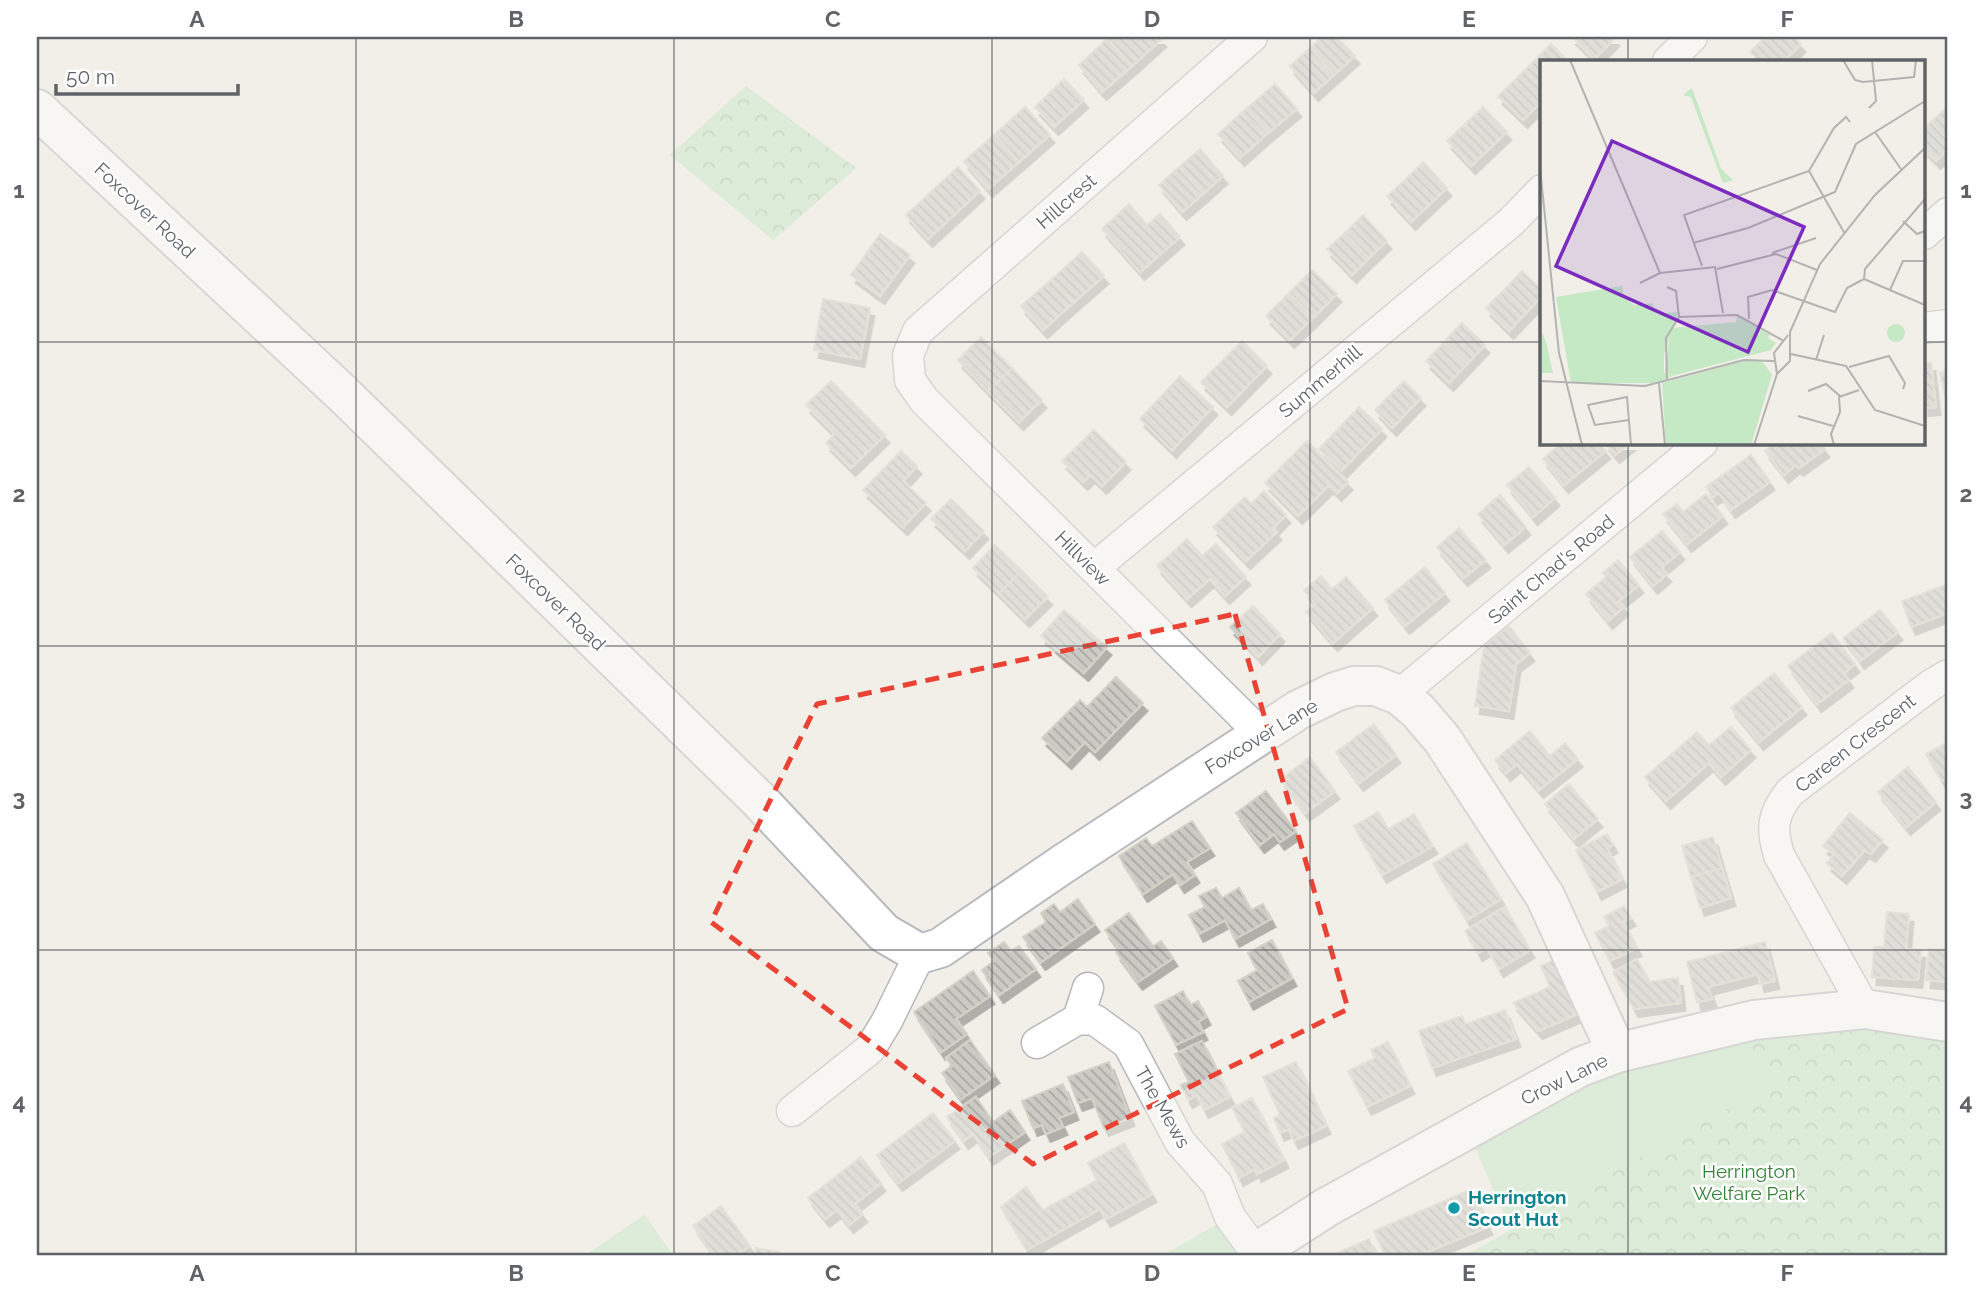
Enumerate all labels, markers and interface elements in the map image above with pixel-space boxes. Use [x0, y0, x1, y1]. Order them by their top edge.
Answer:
text: A [189, 5, 205, 32]
text: B [508, 5, 524, 32]
text: C [825, 5, 841, 32]
text: D [1144, 5, 1160, 32]
text: E [1462, 5, 1476, 32]
text: F [1780, 5, 1794, 32]
scale bar [56, 52, 238, 96]
inset map [1540, 60, 1926, 444]
text: 50 m [66, 64, 115, 89]
street label: Foxcover Road [90, 158, 200, 262]
street label: Hillcrest [1032, 169, 1101, 233]
text: 1 [13, 176, 25, 203]
text: 1 [1960, 176, 1972, 203]
street label: Summerhill [1274, 340, 1366, 422]
text: 2 [13, 480, 25, 507]
text: 2 [1960, 480, 1972, 507]
street label: Saint Chad's Road [1484, 510, 1618, 628]
street label: Hillview [1051, 526, 1115, 590]
street label: Foxcover Road [502, 549, 610, 655]
street label: Careen Crescent [1790, 689, 1920, 797]
street label: Foxcover Lane [1201, 694, 1321, 778]
text: 3 [13, 784, 25, 811]
text: 3 [1960, 784, 1972, 811]
street label: Crow Lane [1517, 1049, 1611, 1109]
street label: The Mews [1131, 1062, 1195, 1152]
text: 4 [12, 1088, 26, 1115]
text: 4 [1959, 1088, 1973, 1115]
park label: Herrington Welfare Park [1693, 1160, 1805, 1204]
place label: Herrington Scout Hut [1468, 1186, 1567, 1230]
marker: Herrington Scout Hut [1446, 1200, 1462, 1216]
text: A [189, 1259, 205, 1286]
text: B [508, 1259, 524, 1286]
text: C [825, 1259, 841, 1286]
text: D [1144, 1259, 1160, 1286]
text: E [1462, 1259, 1476, 1286]
text: F [1780, 1259, 1794, 1286]

